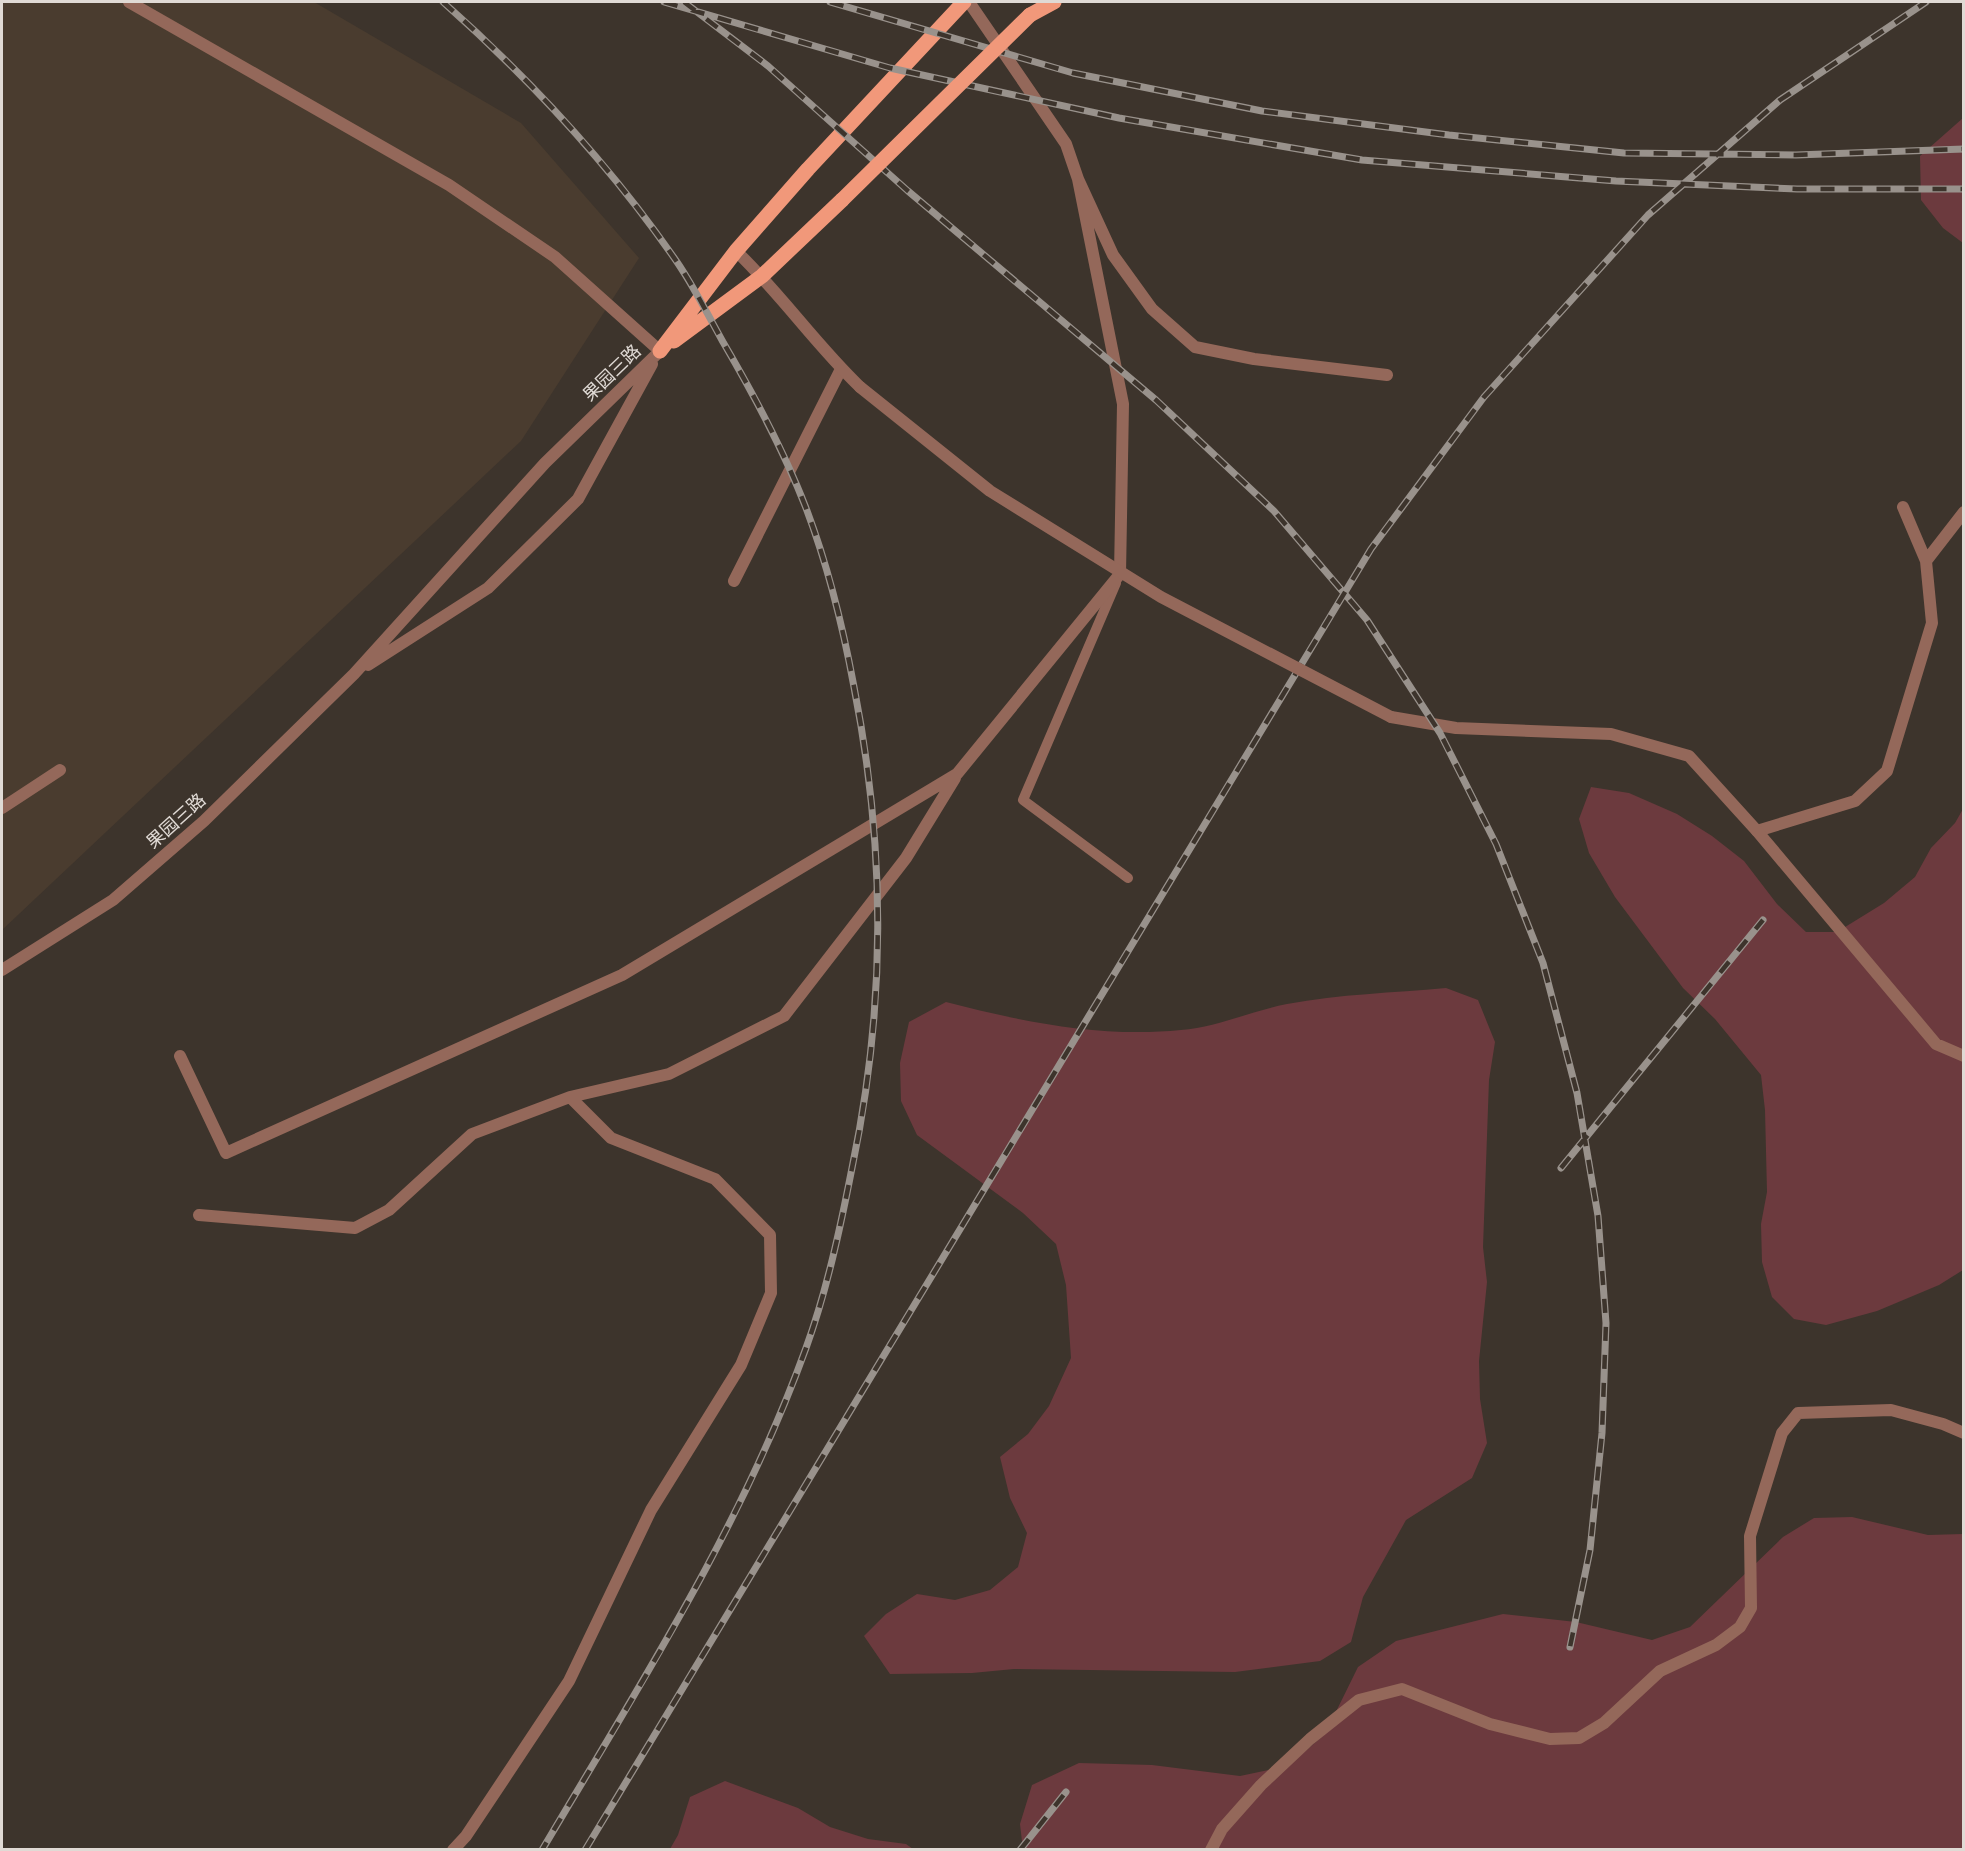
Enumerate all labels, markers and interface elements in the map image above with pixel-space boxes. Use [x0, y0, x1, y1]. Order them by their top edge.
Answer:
street label: 果园三路 [578, 340, 646, 406]
street label: 果园三路 [142, 789, 210, 853]

